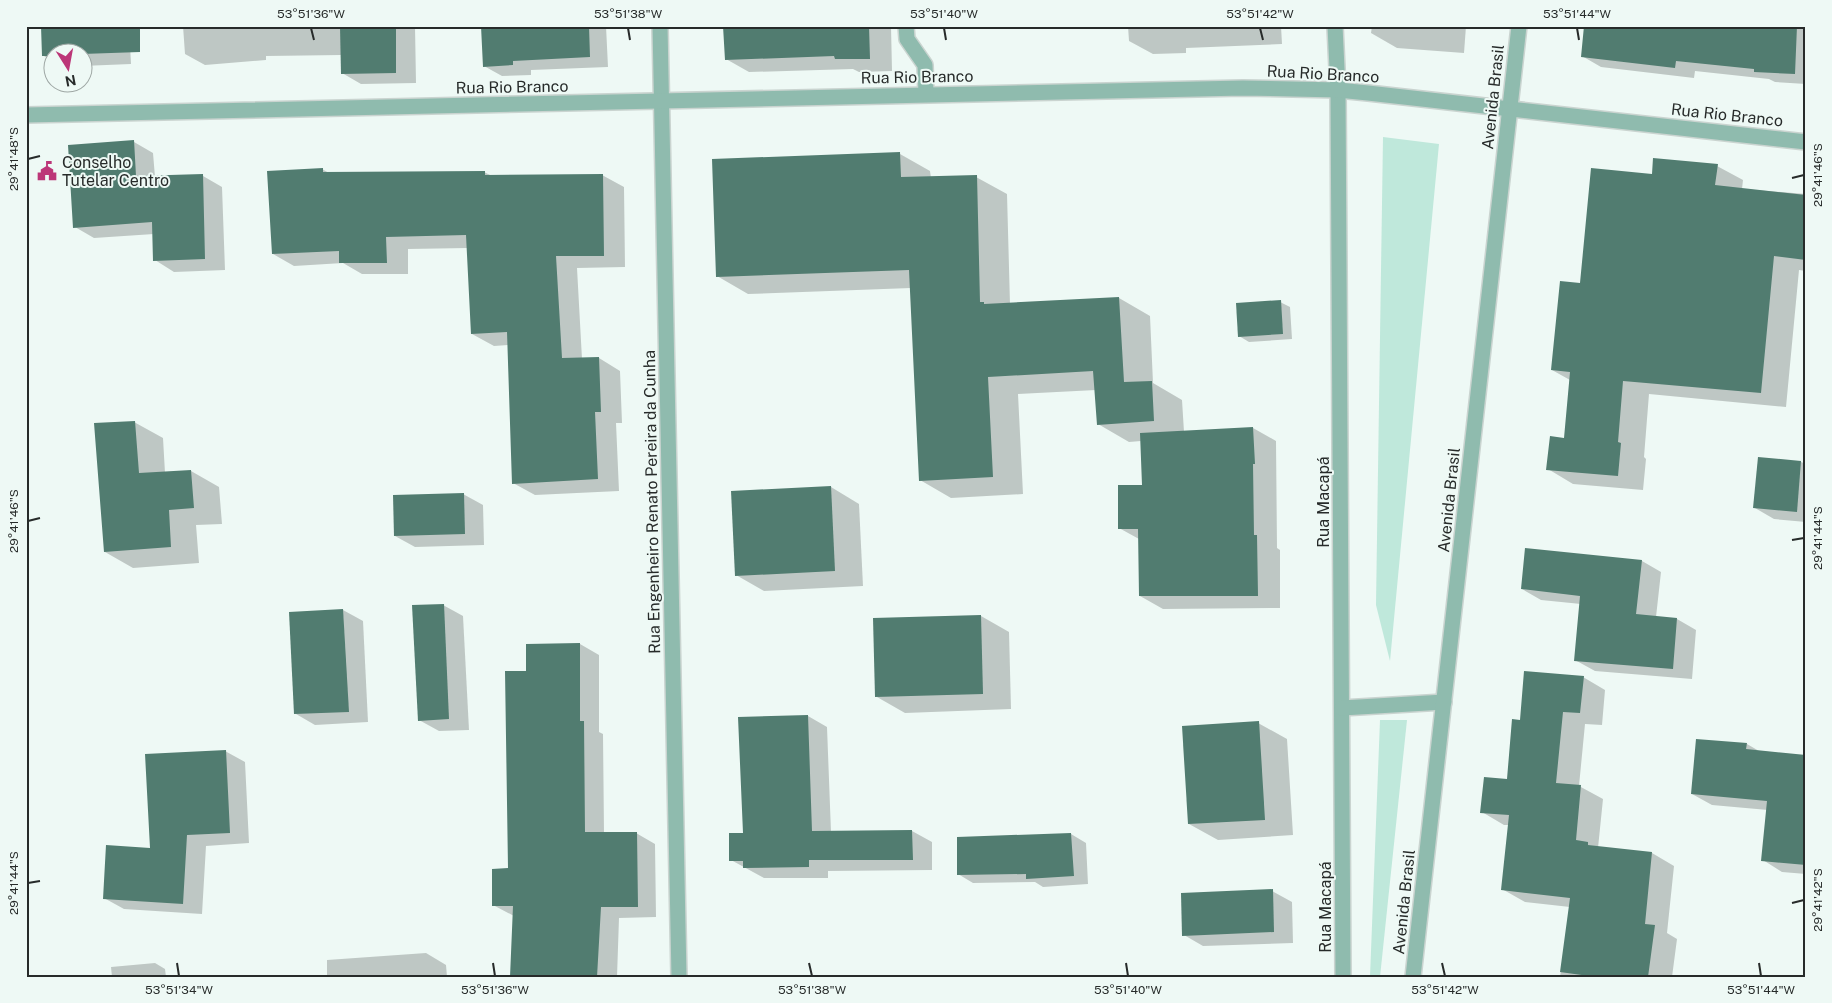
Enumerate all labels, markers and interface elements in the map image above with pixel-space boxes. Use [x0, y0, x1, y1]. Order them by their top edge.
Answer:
text: 53°51'36"W [277, 7, 345, 21]
text: 53°51'38"W [594, 7, 663, 21]
text: 53°51'40"W [910, 7, 978, 21]
text: 53°51'42"W [1226, 7, 1294, 21]
text: 53°51'44"W [1543, 7, 1612, 21]
north arrow [42, 42, 92, 92]
street label: Avenida Brasil [1478, 43, 1508, 150]
street label: Rua Rio Branco [1266, 62, 1380, 86]
street label: Rua Rio Branco [860, 67, 974, 87]
text: N [64, 72, 77, 90]
street label: Rua Rio Branco [455, 77, 569, 97]
street label: Rua Rio Branco [1670, 100, 1784, 130]
text: 29°41'48"S [7, 127, 21, 191]
text: 29°41'46"S [1811, 143, 1825, 207]
place label: Conselho Tutelar Centro [62, 153, 169, 190]
public building icon: Conselho Tutelar Centro [36, 160, 58, 182]
street label: Rua Engenheiro Renato Pereira da Cunha [640, 350, 664, 654]
street label: Avenida Brasil [1434, 446, 1464, 553]
street label: Rua Macapá [1314, 456, 1333, 548]
text: 29°41'46"S [7, 489, 21, 553]
text: 29°41'44"S [1811, 506, 1825, 570]
street label: Avenida Brasil [1389, 848, 1419, 955]
text: 29°41'44"S [7, 851, 21, 915]
street label: Rua Macapá [1316, 861, 1335, 953]
text: 29°41'42"S [1811, 868, 1825, 932]
text: 53°51'34"W [145, 983, 214, 997]
text: 53°51'36"W [461, 983, 529, 997]
text: 53°51'38"W [778, 983, 847, 997]
text: 53°51'40"W [1094, 983, 1162, 997]
text: 53°51'42"W [1411, 983, 1479, 997]
text: 53°51'44"W [1727, 983, 1796, 997]

